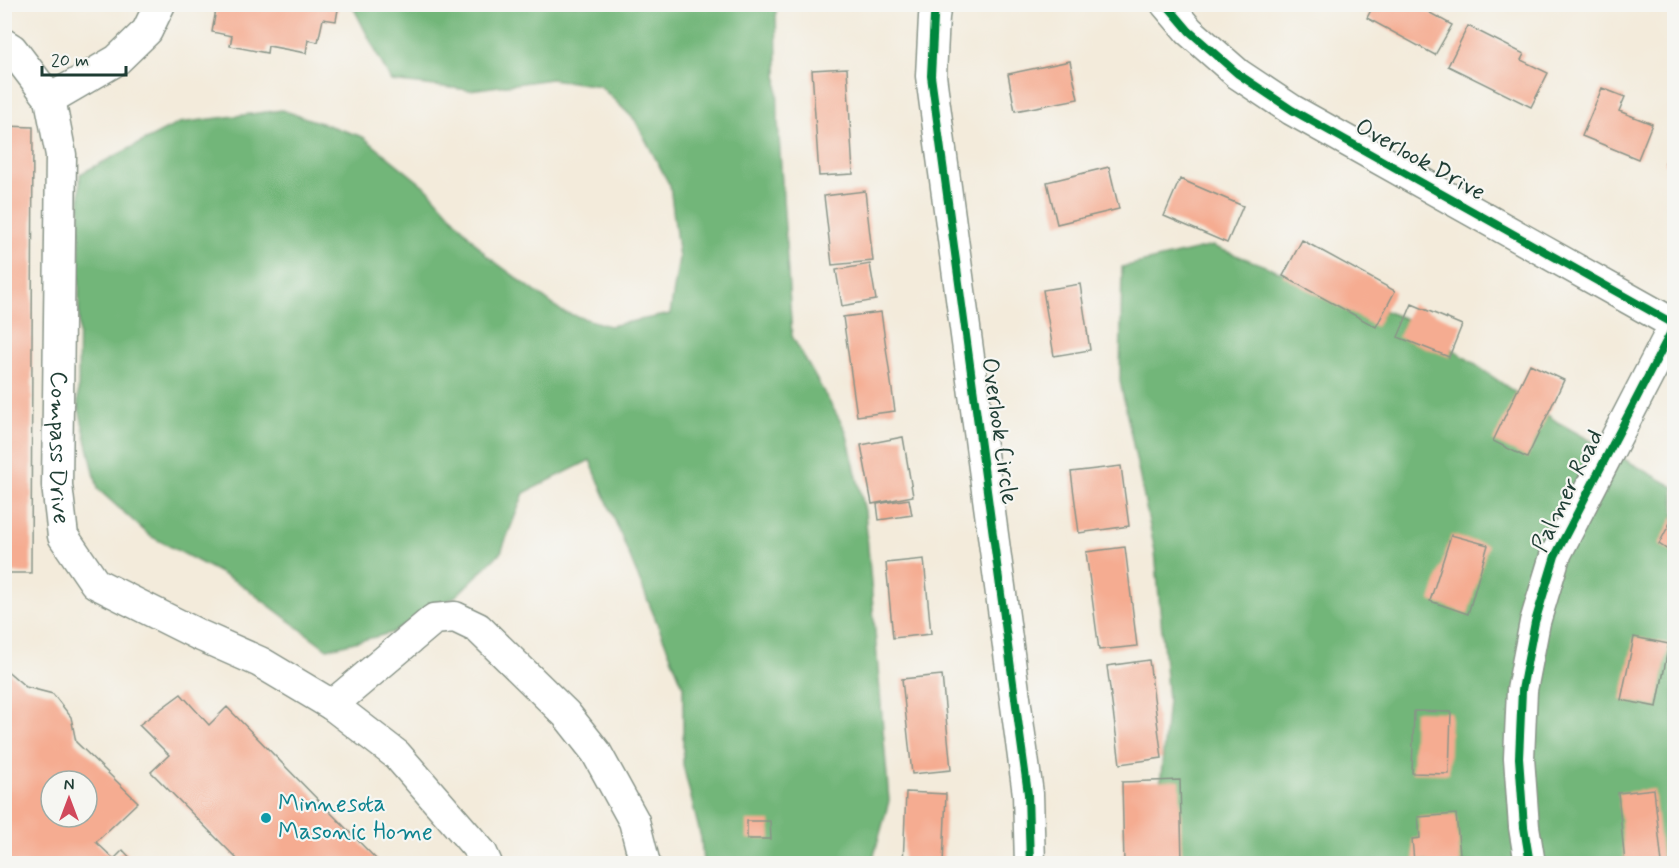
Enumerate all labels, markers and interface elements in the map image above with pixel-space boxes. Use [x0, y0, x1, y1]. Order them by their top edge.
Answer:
scale bar [42, 39, 126, 77]
text: 20 m [51, 49, 89, 73]
street label: Overlook Drive [1349, 111, 1491, 209]
street label: Overlook Circle [973, 356, 1025, 506]
street label: Compass Drive [41, 371, 77, 526]
street label: Palmer Road [1525, 425, 1611, 557]
north arrow [39, 769, 99, 829]
text: N [64, 775, 74, 796]
place label: Minnesota Masonic Home [278, 789, 433, 848]
marker: Minnesota Masonic Home [259, 811, 273, 825]

